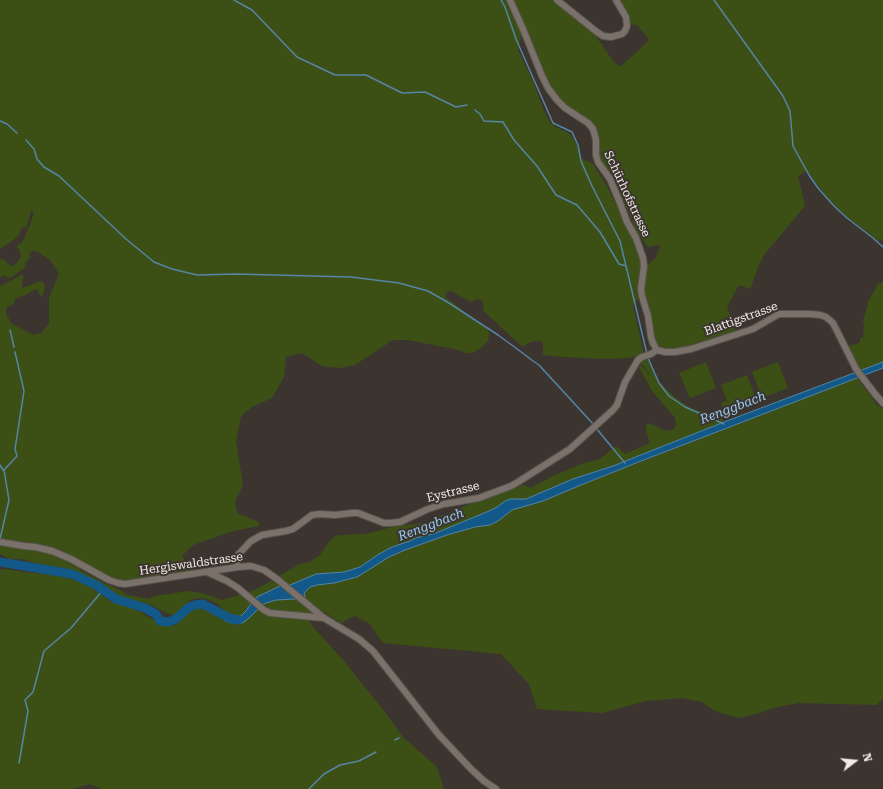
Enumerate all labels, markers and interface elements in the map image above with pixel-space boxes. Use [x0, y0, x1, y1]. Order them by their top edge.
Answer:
street label: Schürhofstrasse [601, 149, 653, 239]
street label: Blattigstrasse [702, 299, 780, 339]
water label: Renggbach [698, 388, 768, 428]
street label: Eystrasse [425, 478, 481, 506]
water label: Renggbach [396, 505, 466, 545]
street label: Hergiswaldstrasse [138, 550, 244, 578]
north arrow [835, 741, 875, 781]
text: N [860, 752, 874, 763]

